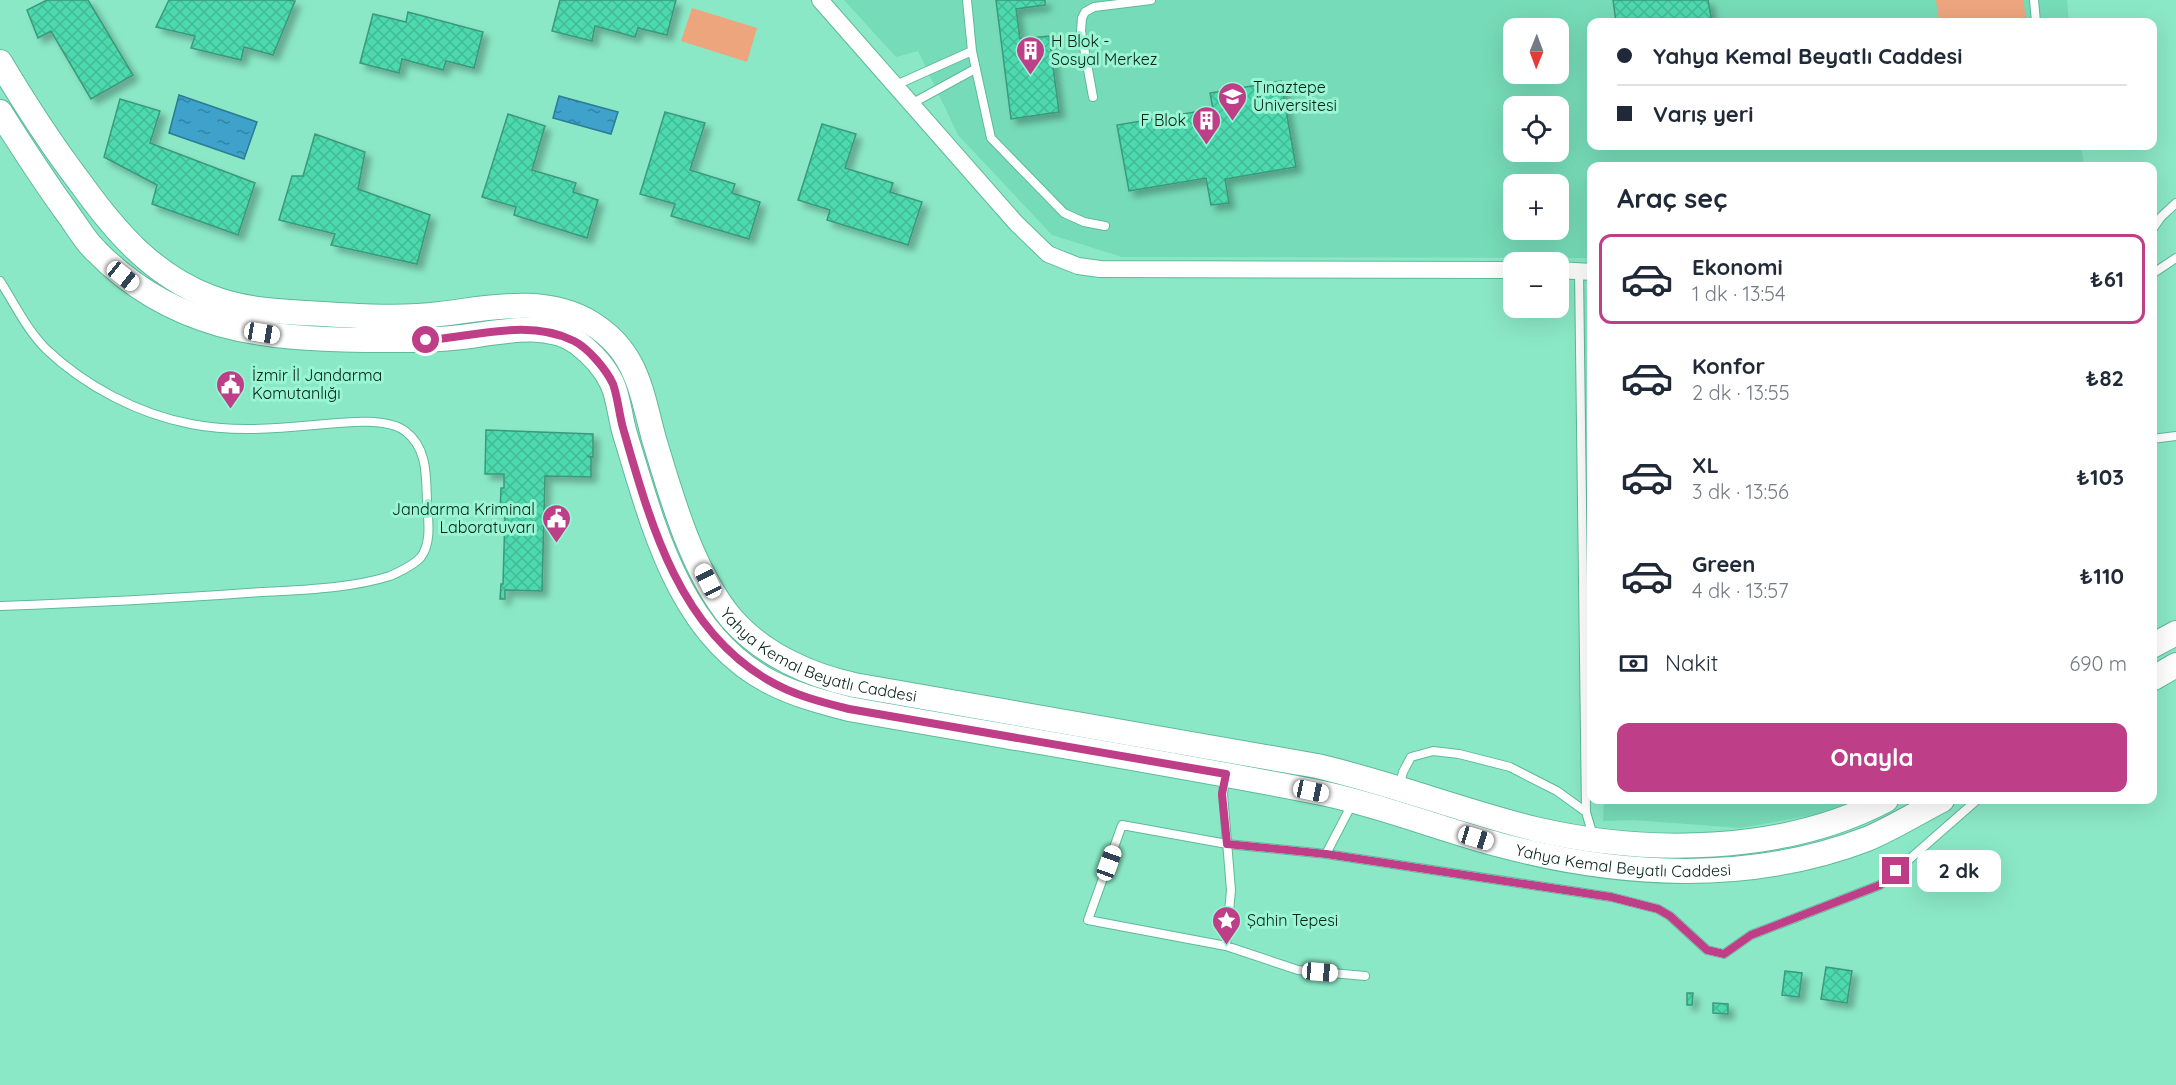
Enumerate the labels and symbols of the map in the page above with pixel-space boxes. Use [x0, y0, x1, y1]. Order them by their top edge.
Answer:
north arrow [1503, 18, 1569, 84]
place label: H Blok - Sosyal Merkez [1051, 31, 1157, 69]
building icon: H Blok - Sosyal Merkez [1014, 34, 1046, 76]
place label: Tınaztepe Üniversitesi [1253, 77, 1337, 115]
school or university icon: Tınaztepe Üniversitesi [1216, 80, 1248, 122]
building icon: F Blok [1191, 104, 1223, 146]
place label: F Blok [1140, 110, 1186, 130]
car [103, 258, 143, 294]
car [243, 321, 281, 345]
route start [412, 326, 439, 353]
place label: İzmir İl Jandarma Komutanlığı [252, 365, 382, 403]
public building icon: İzmir İl Jandarma Komutanlığı [215, 368, 247, 410]
place label: Jandarma Kriminal Laboratuvarı [392, 499, 535, 537]
public building icon: Jandarma Kriminal Laboratuvarı [540, 502, 572, 544]
car [692, 561, 724, 601]
street label: Yahya Kemal Beyatlı Caddesi [716, 603, 918, 706]
car [1292, 778, 1330, 804]
car [1456, 824, 1496, 852]
street label: Yahya Kemal Beyatlı Caddesi [1513, 839, 1732, 881]
car [1094, 843, 1124, 883]
callout: 2 dk [1917, 850, 2001, 892]
route end [1882, 857, 1909, 884]
place icon: Şahin Tepesi [1210, 904, 1242, 946]
place label: Şahin Tepesi [1247, 910, 1338, 930]
car [1301, 961, 1339, 983]

